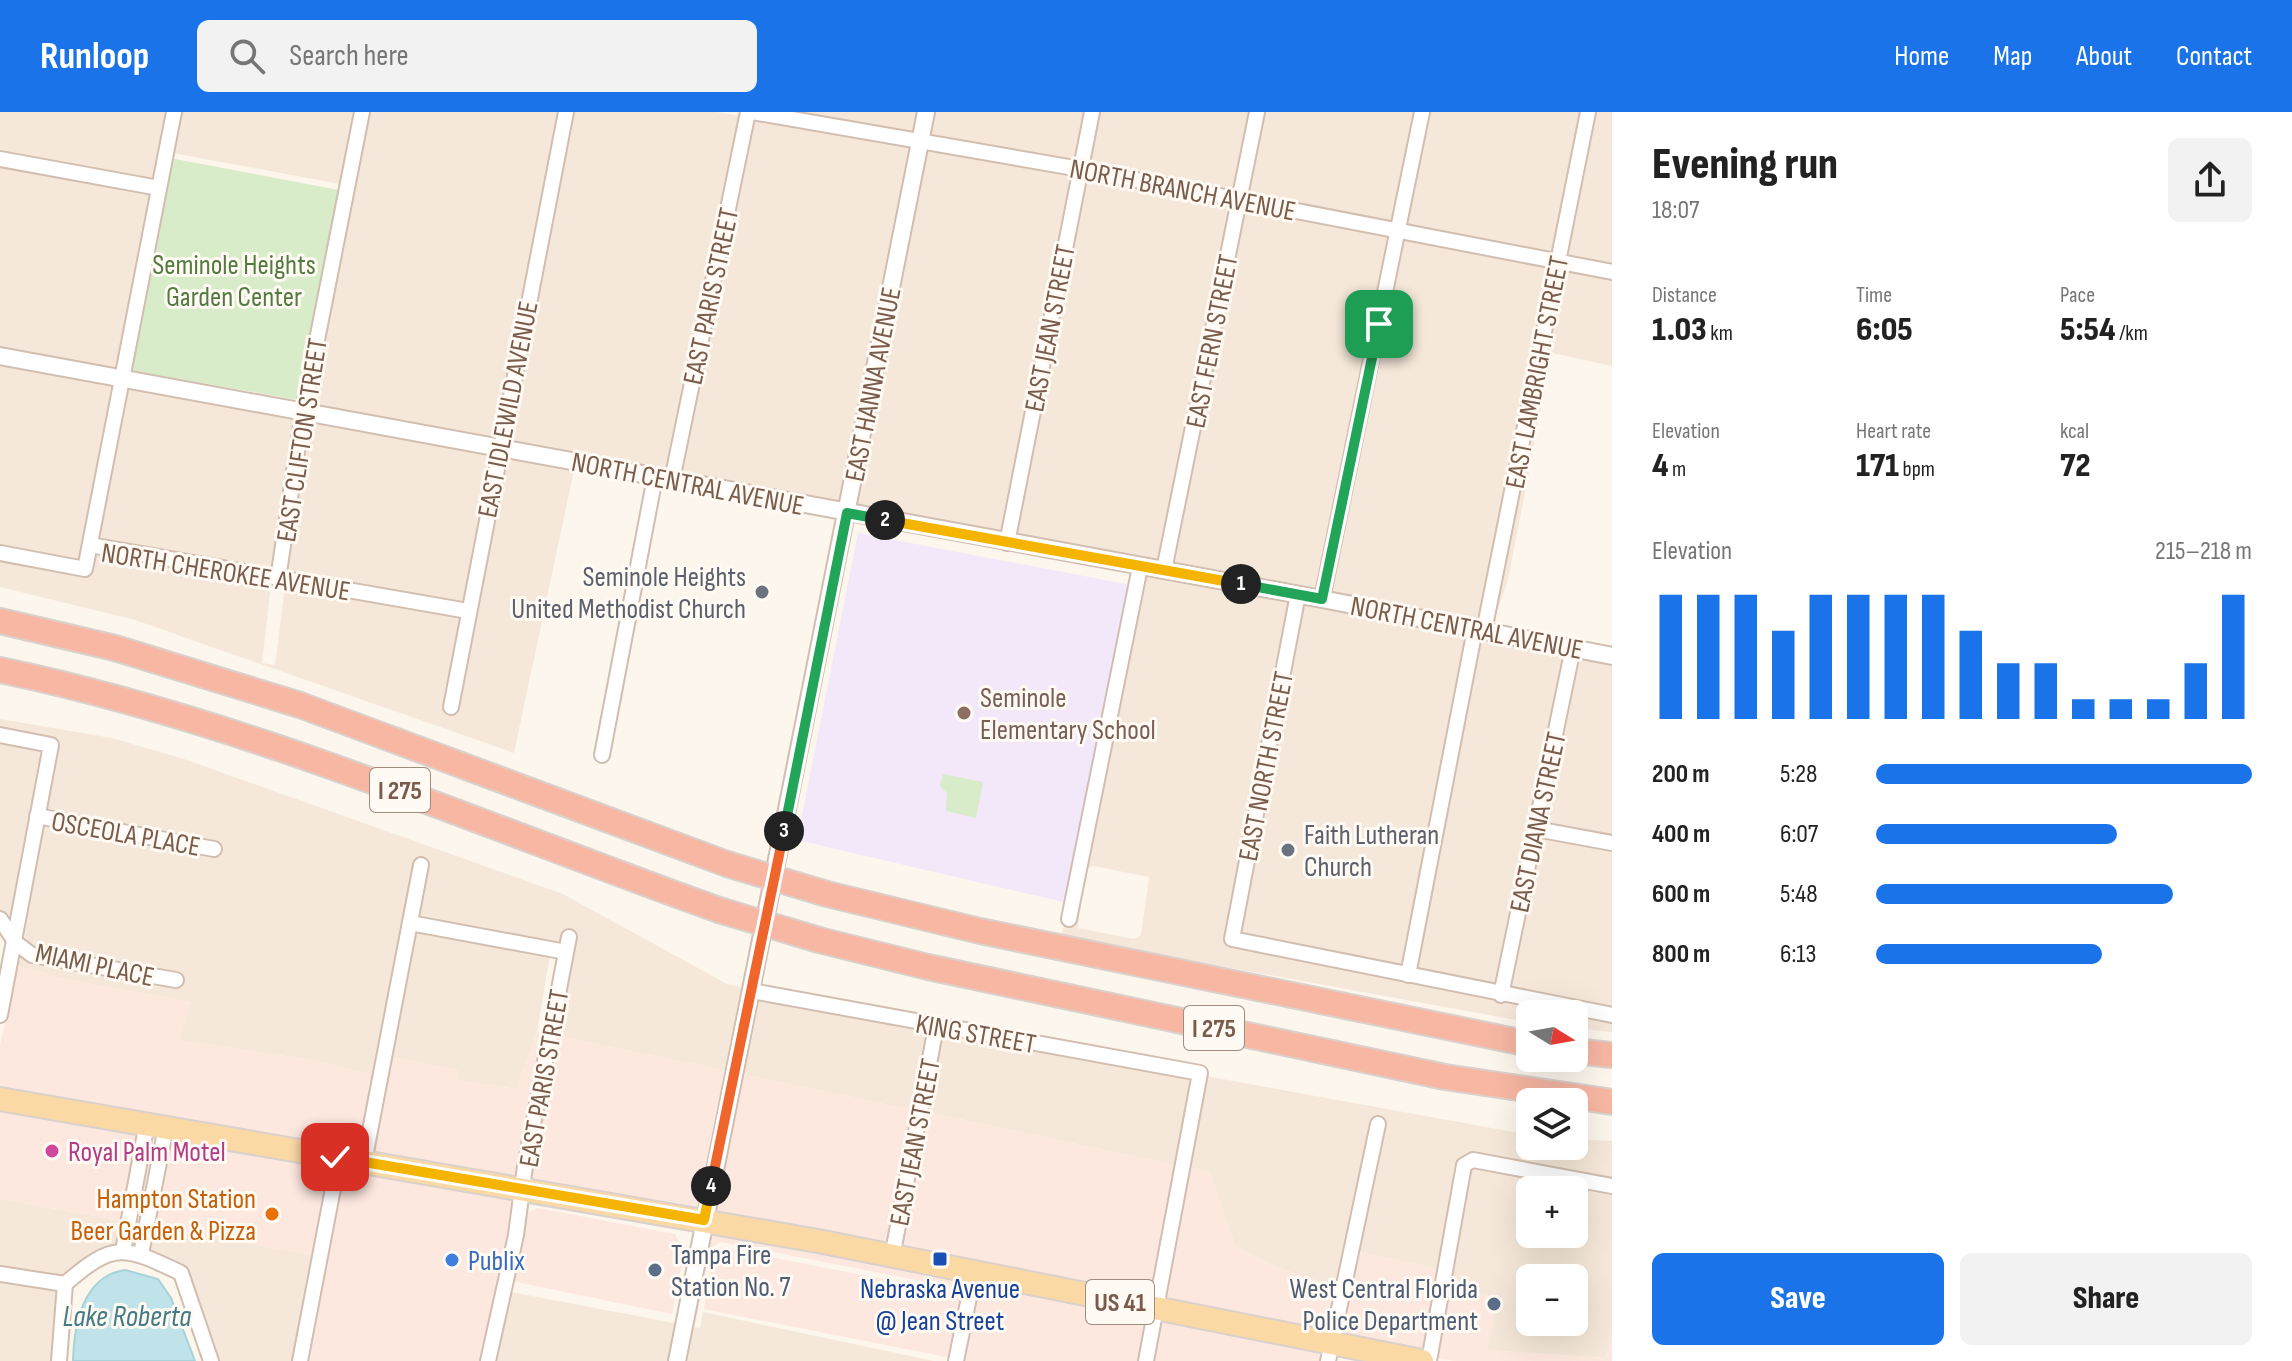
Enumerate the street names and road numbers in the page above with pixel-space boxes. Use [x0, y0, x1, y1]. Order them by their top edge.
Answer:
street label: NORTH BRANCH AVENUE [1067, 152, 1298, 229]
street label: EAST PARIS STREET [677, 205, 746, 388]
street label: EAST JEAN STREET [1018, 242, 1083, 414]
street label: EAST FERN STREET [1180, 252, 1245, 431]
street label: EAST LAMBRIGHT STREET [1499, 253, 1576, 491]
street label: EAST HANNA AVENUE [838, 284, 908, 484]
street label: EAST IDLEWILD AVENUE [471, 298, 546, 520]
street label: EAST CLIFTON STREET [270, 336, 335, 544]
street label: NORTH CENTRAL AVENUE [569, 446, 807, 523]
street label: NORTH CHEROKEE AVENUE [99, 537, 353, 608]
street label: NORTH CENTRAL AVENUE [1348, 590, 1586, 667]
street label: EAST NORTH STREET [1232, 669, 1301, 864]
street label: EAST DIANA STREET [1503, 729, 1574, 916]
road number: I 275 [370, 768, 430, 812]
street label: OSCEOLA PLACE [49, 805, 203, 864]
street label: MIAMI PLACE [32, 937, 157, 994]
street label: EAST PARIS STREET [513, 987, 576, 1170]
road number: I 275 [1184, 1006, 1244, 1050]
street label: KING STREET [913, 1008, 1038, 1061]
street label: EAST JEAN STREET [883, 1056, 948, 1228]
road number: US 41 [1086, 1280, 1154, 1324]

